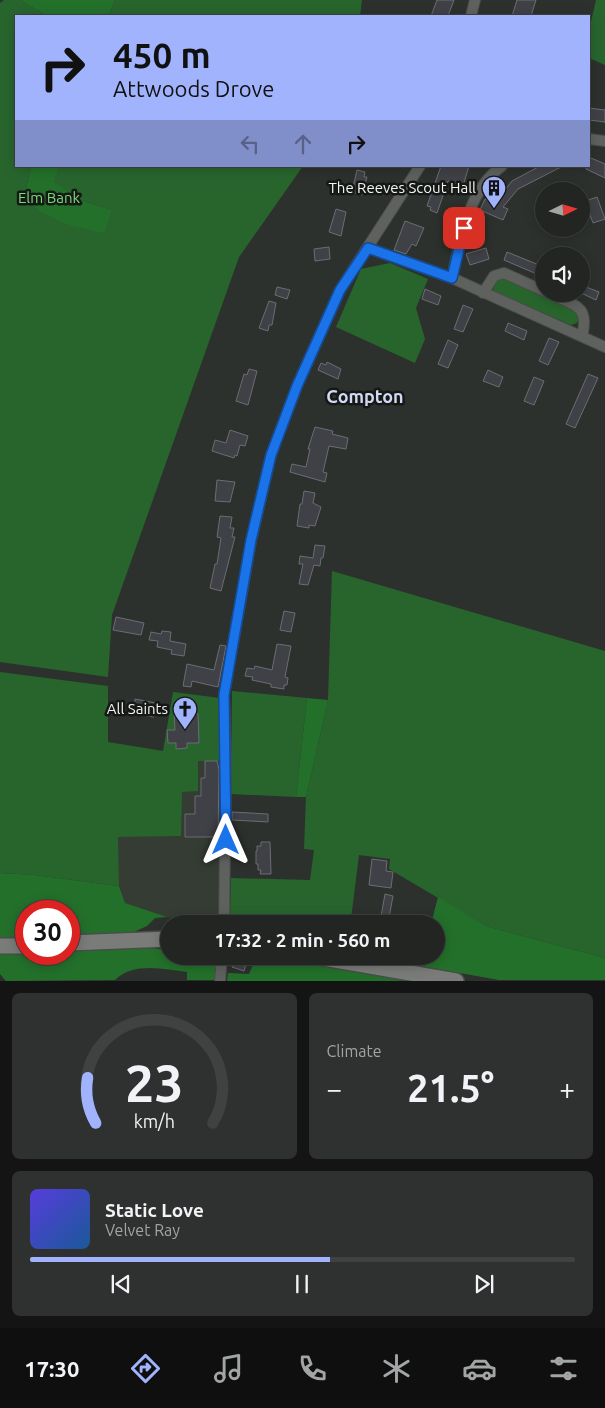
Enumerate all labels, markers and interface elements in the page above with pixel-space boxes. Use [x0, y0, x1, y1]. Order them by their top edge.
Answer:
icon: right [30, 35, 95, 100]
text: 450 m [113, 35, 211, 75]
text: Attwoods Drove [113, 76, 274, 101]
icon: left [236, 130, 264, 158]
icon: ahead [289, 130, 317, 158]
icon: right [342, 130, 370, 158]
building icon: The Reeves Scout Hall [481, 175, 507, 209]
place label: The Reeves Scout Hall [329, 179, 476, 196]
north arrow [535, 182, 590, 238]
map controls [535, 182, 590, 302]
park label: Elm Bank [18, 189, 80, 206]
pin [443, 207, 485, 249]
icon: arrive [450, 214, 478, 242]
button: sound [535, 247, 590, 302]
district label: Compton [326, 386, 404, 406]
church icon: All Saints [172, 696, 198, 730]
place label: All Saints [107, 700, 168, 717]
position arrow [199, 813, 251, 865]
speed limit sign: 30 [15, 900, 80, 965]
text: 17:32 · 2 min · 560 m [215, 929, 390, 951]
text: Climate [327, 1042, 382, 1060]
text: 23 [125, 1054, 184, 1112]
text: 21.5° [407, 1067, 494, 1109]
text: − [327, 1073, 342, 1104]
text: + [559, 1073, 575, 1104]
text: km/h [134, 1111, 175, 1131]
text: Static Love [105, 1199, 204, 1221]
text: Velvet Ray [105, 1221, 180, 1239]
icon: previous [107, 1270, 135, 1298]
icon: pause [288, 1270, 316, 1298]
icon: next [470, 1270, 498, 1298]
icon: directions [128, 1351, 163, 1386]
icon: music [211, 1351, 246, 1386]
icon: phone [295, 1351, 330, 1386]
icon: climate [379, 1351, 414, 1386]
icon: car [462, 1351, 497, 1386]
icon: filters [546, 1351, 581, 1386]
text: 17:30 [24, 1356, 79, 1381]

